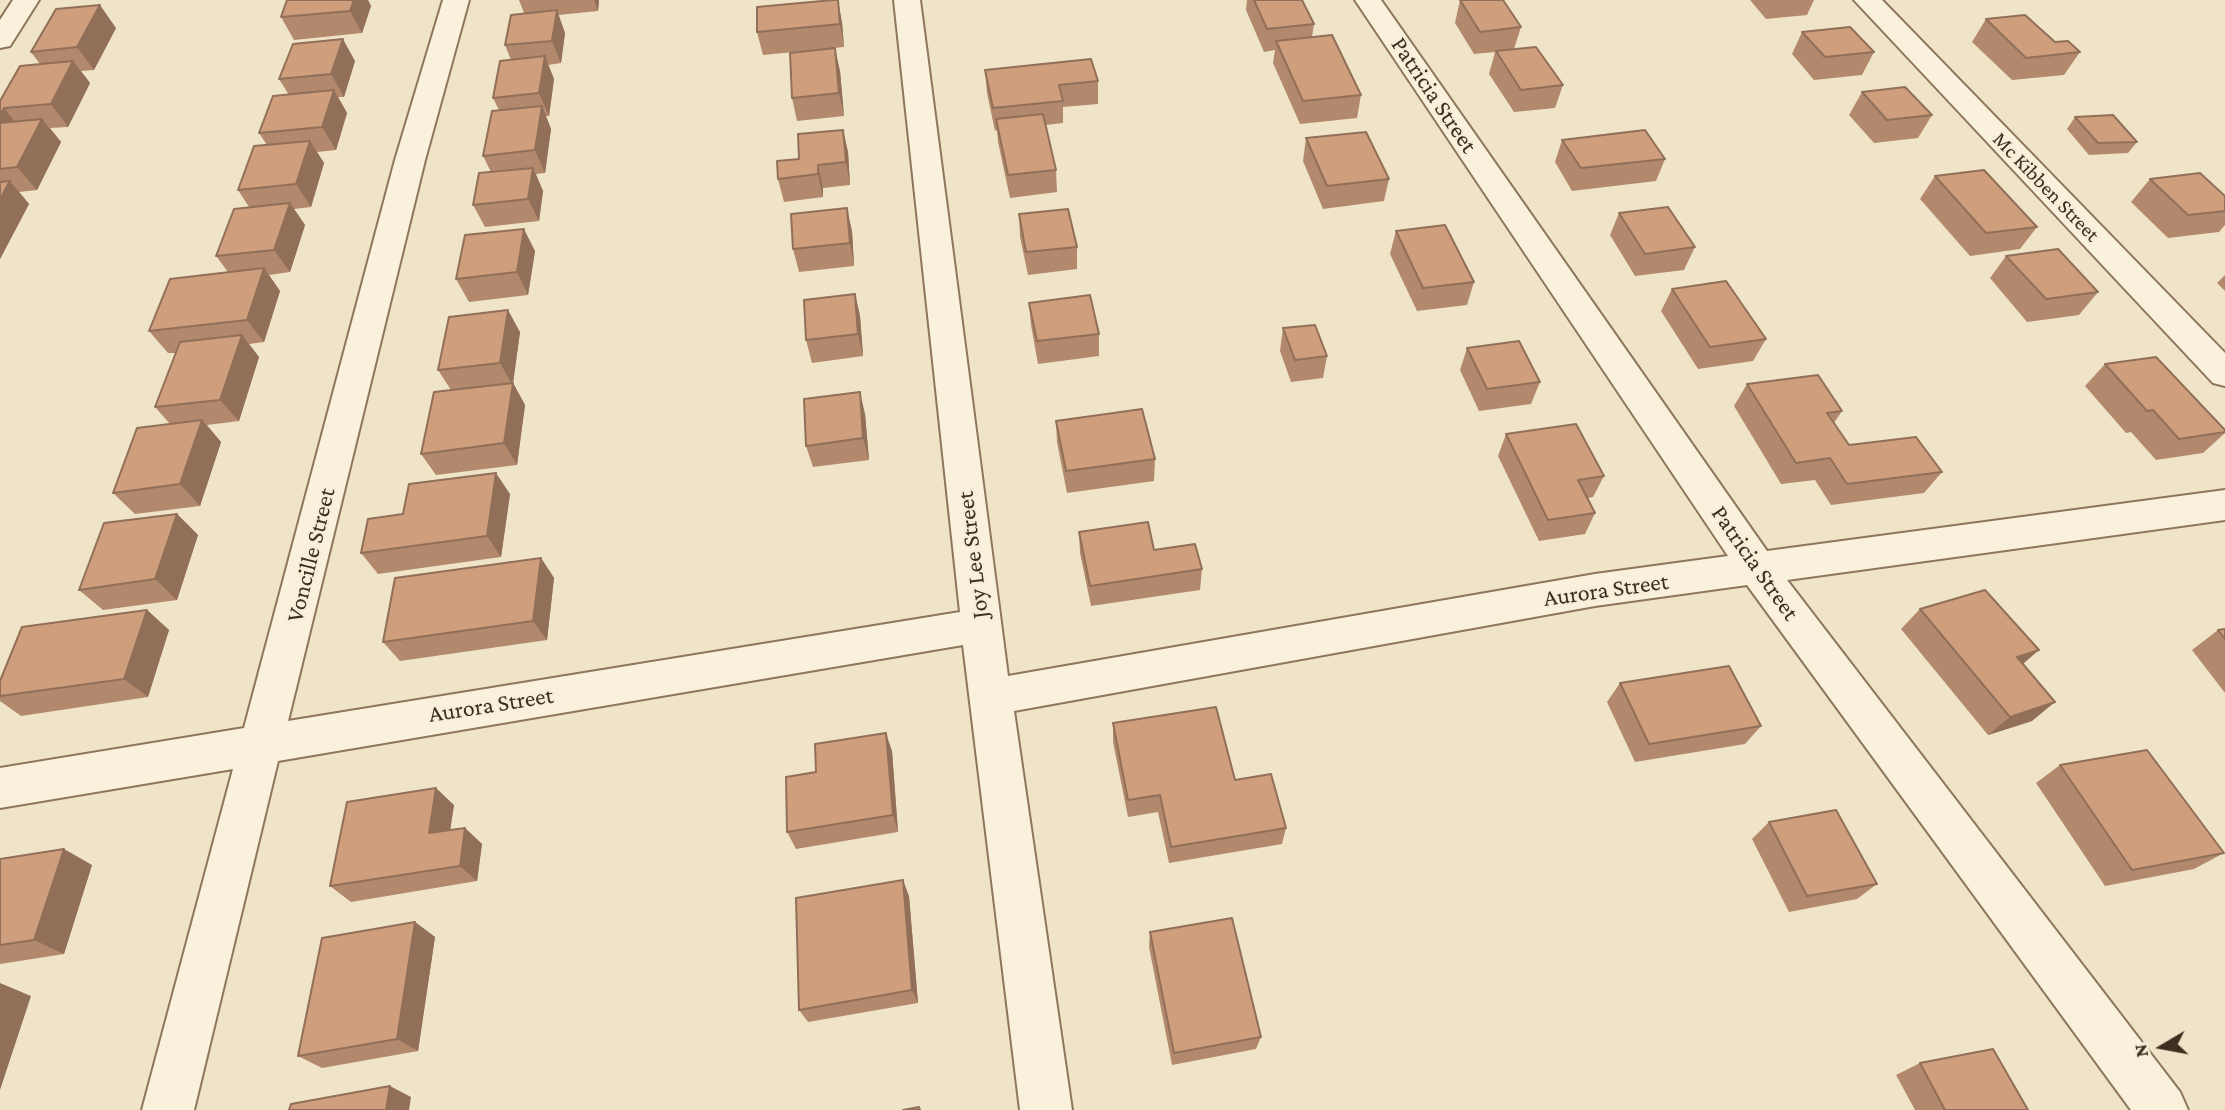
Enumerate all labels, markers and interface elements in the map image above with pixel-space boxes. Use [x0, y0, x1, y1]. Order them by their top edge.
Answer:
street label: Patricia Street [1385, 32, 1483, 158]
street label: Mc Kibben Street [1987, 127, 2105, 247]
street label: Voncille Street [280, 485, 342, 625]
street label: Joy Lee Street [951, 490, 995, 620]
street label: Patricia Street [1705, 500, 1805, 626]
street label: Aurora Street [1542, 567, 1670, 613]
street label: Aurora Street [427, 681, 555, 729]
north arrow [2127, 1012, 2197, 1082]
text: N [2129, 1043, 2152, 1059]

